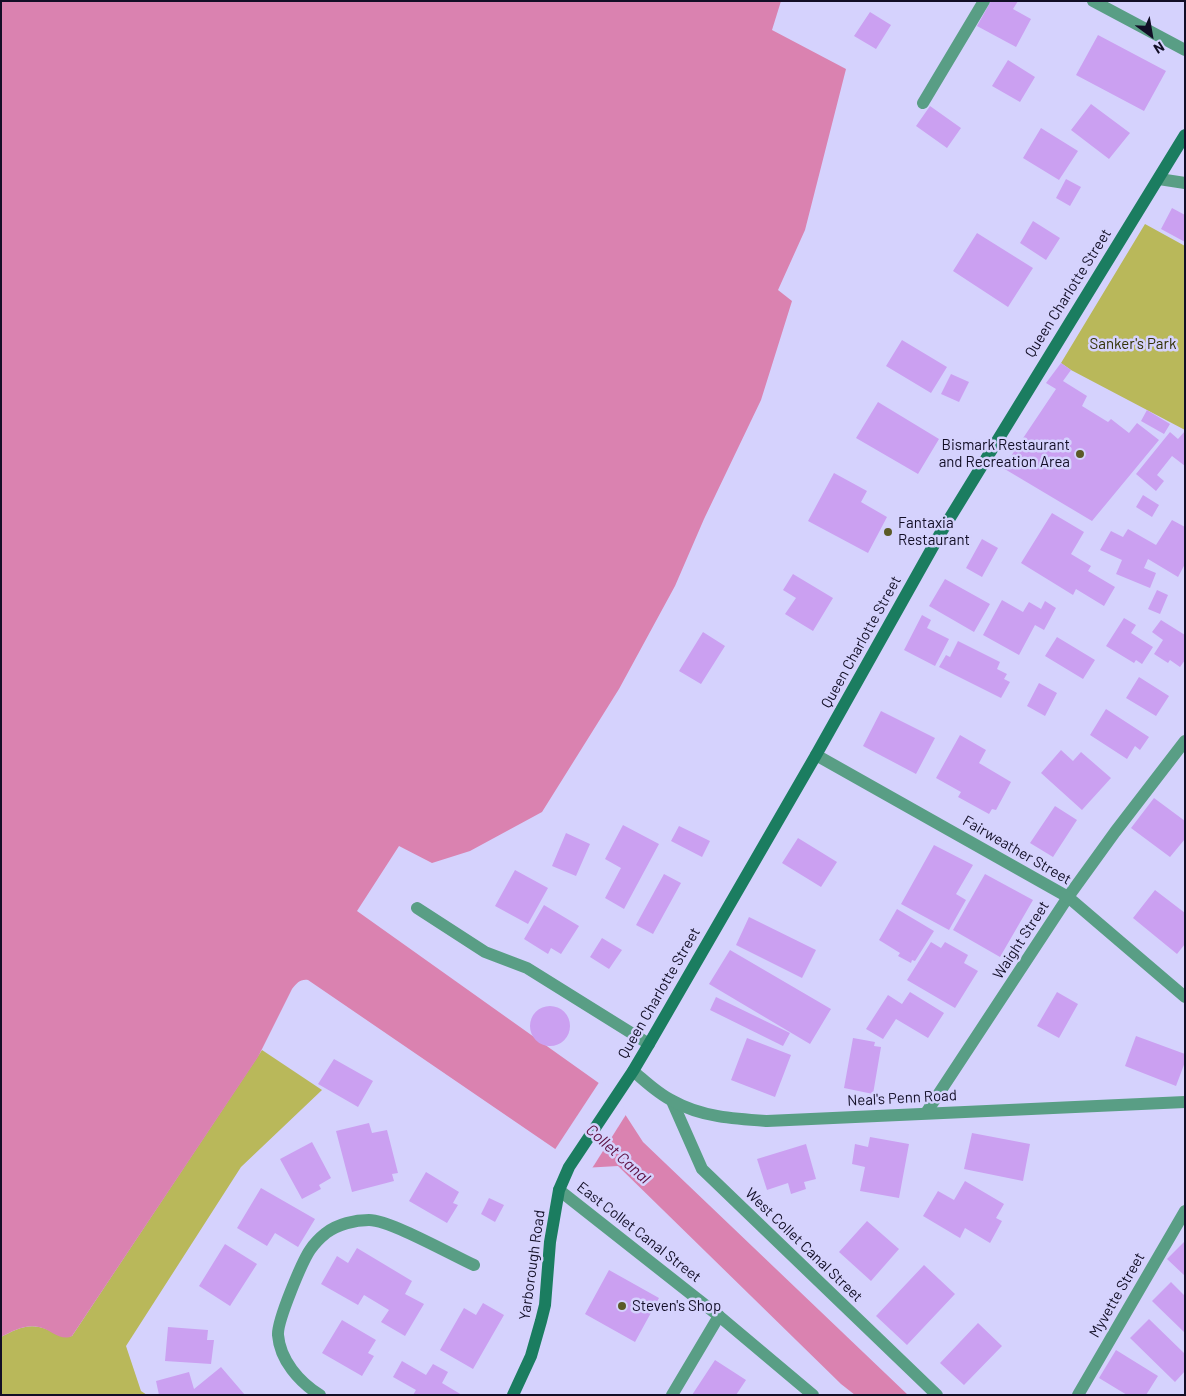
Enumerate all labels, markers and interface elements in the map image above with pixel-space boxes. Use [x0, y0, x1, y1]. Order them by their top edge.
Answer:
north arrow [1126, 10, 1176, 60]
text: N [1151, 38, 1168, 58]
street label: Queen Charlotte Street [1021, 225, 1115, 361]
park label: Sanker's Park [1090, 335, 1176, 353]
place label: Bismark Restaurant and Recreation Area [939, 436, 1070, 471]
marker: Bismark Restaurant and Recreation Area [1074, 448, 1086, 460]
place label: Fantaxia Restaurant [898, 514, 970, 549]
marker: Fantaxia Restaurant [882, 526, 894, 538]
street label: Queen Charlotte Street [817, 573, 905, 711]
street label: Fairweather Street [960, 812, 1074, 888]
street label: Waight Street [989, 898, 1053, 982]
street label: Queen Charlotte Street [614, 924, 704, 1062]
street label: Neal's Penn Road [847, 1086, 957, 1110]
water label: Collet Canal [582, 1120, 654, 1188]
street label: East Collet Canal Street [573, 1178, 705, 1286]
street label: West Collet Canal Street [742, 1184, 866, 1306]
street label: Yarborough Road [515, 1209, 549, 1321]
street label: Myvette Street [1085, 1249, 1149, 1341]
place label: Steven's Shop [632, 1297, 721, 1315]
marker: Steven's Shop [616, 1300, 628, 1312]

